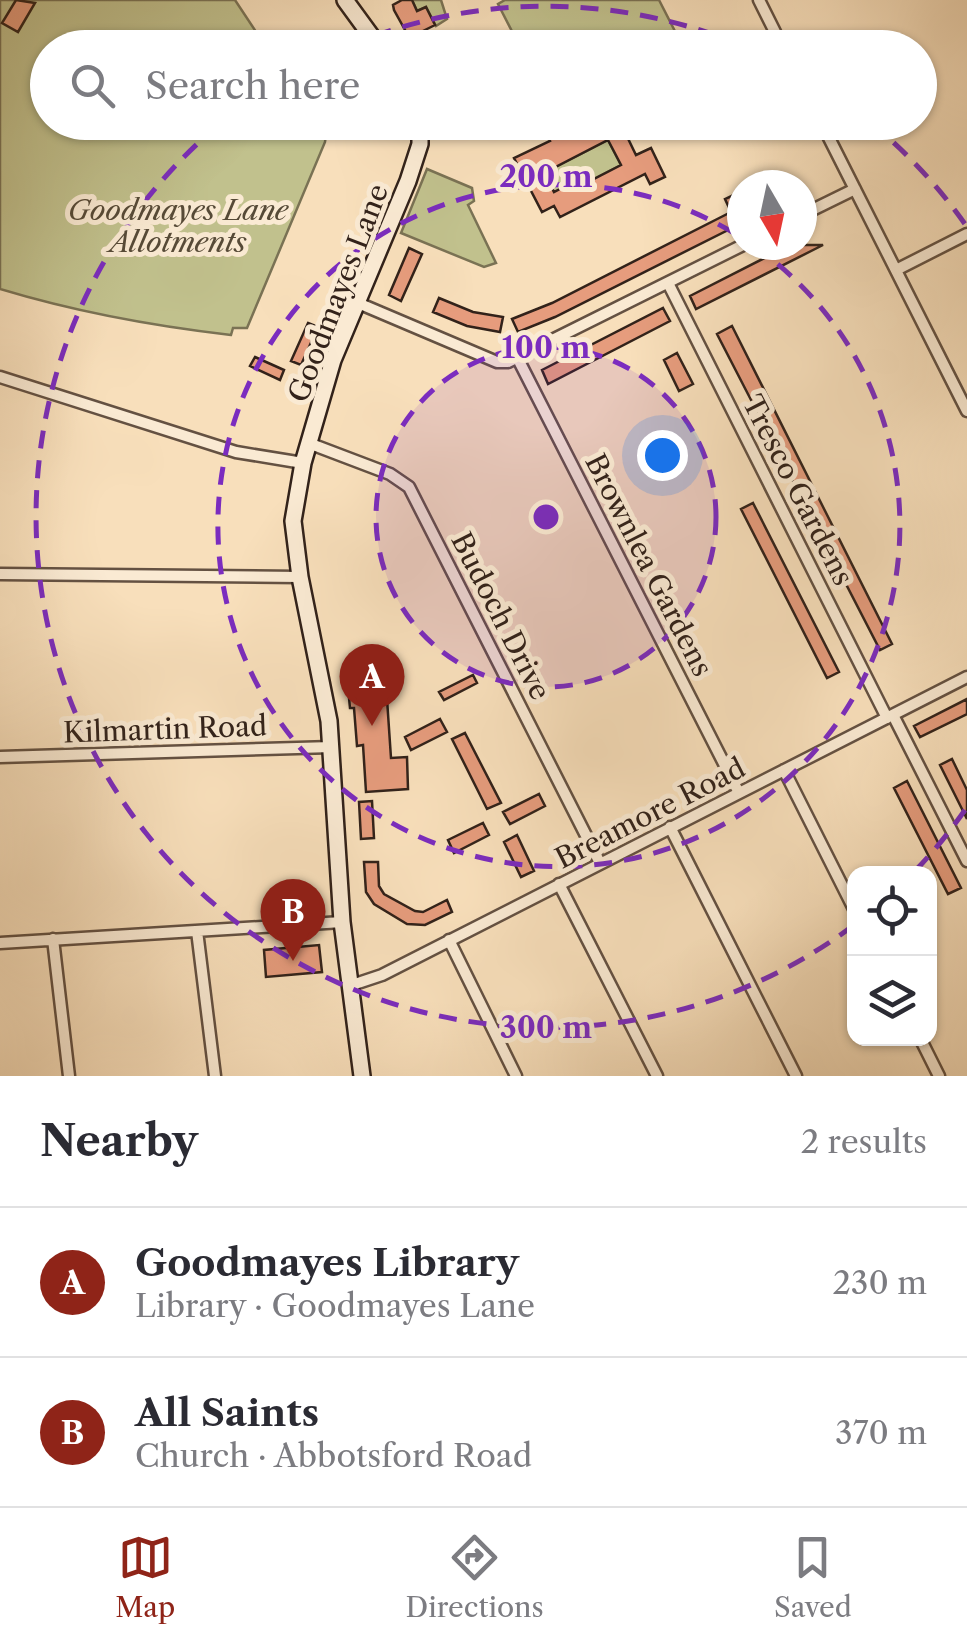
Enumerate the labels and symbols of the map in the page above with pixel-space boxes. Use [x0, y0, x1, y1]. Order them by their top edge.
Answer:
text: 200 m [499, 158, 593, 195]
north arrow [727, 170, 817, 260]
street label: Goodmayes Lane [281, 179, 395, 407]
park label: Goodmayes Lane Allotments [68, 193, 290, 259]
text: 100 m [502, 329, 591, 366]
street label: Tresco Gardens [735, 389, 861, 591]
your location [637, 430, 688, 481]
street label: Brownlea Gardens [578, 448, 720, 682]
centre of rings [528, 499, 564, 535]
street label: Budoch Drive [444, 527, 558, 705]
pin: A [340, 644, 404, 726]
street label: Kilmartin Road [63, 708, 267, 750]
street label: Breamore Road [549, 751, 751, 875]
pin: B [260, 878, 326, 961]
text: 300 m [500, 1009, 592, 1046]

